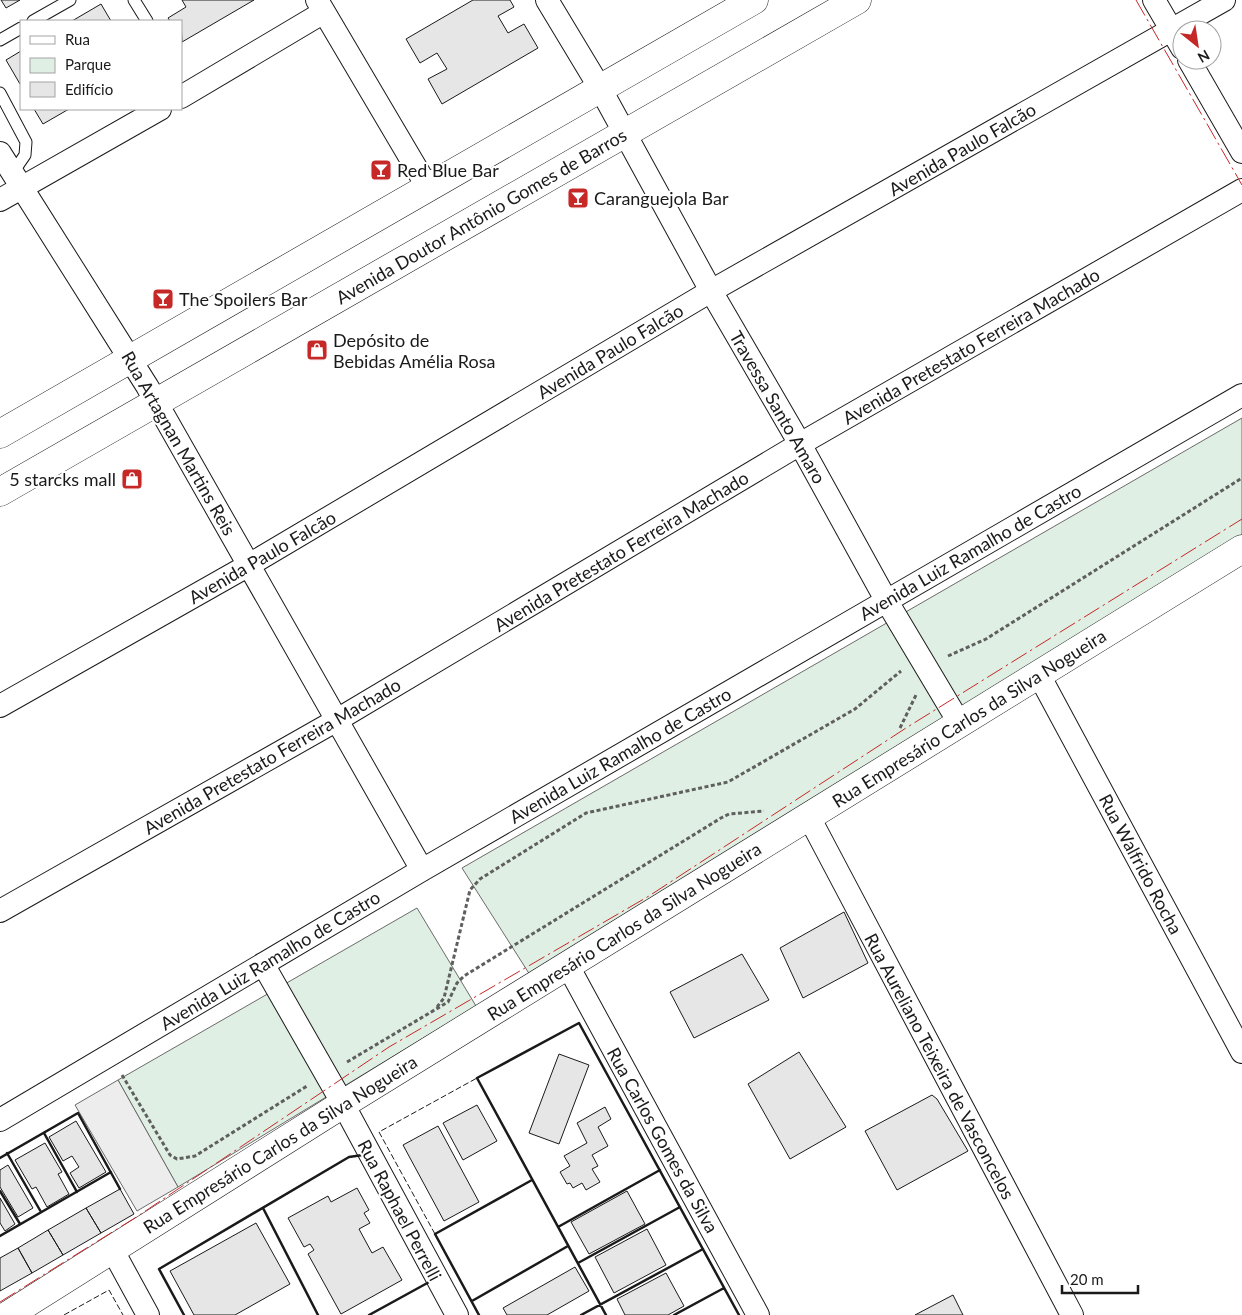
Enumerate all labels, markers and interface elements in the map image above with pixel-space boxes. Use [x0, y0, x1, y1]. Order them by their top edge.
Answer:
legend [20, 20, 182, 110]
north arrow [1172, 20, 1222, 70]
text: Rua [65, 30, 90, 48]
text: N [1195, 47, 1213, 67]
text: Parque [65, 55, 111, 73]
text: Edifício [65, 80, 113, 98]
street label: Avenida Paulo Falcão [884, 98, 1040, 200]
street label: Avenida Doutor Antônio Gomes de Barros [332, 123, 630, 308]
bar icon: Red Blue Bar [369, 158, 393, 182]
place label: Red Blue Bar [397, 159, 499, 181]
bar icon: Caranguejola Bar [566, 186, 590, 210]
place label: Caranguejola Bar [594, 187, 729, 209]
street label: Avenida Pretestato Ferreira Machado [839, 263, 1103, 429]
bar icon: The Spoilers Bar [151, 287, 175, 311]
place label: The Spoilers Bar [179, 288, 308, 310]
street label: Avenida Paulo Falcão [533, 299, 687, 403]
street label: Travessa Santo Amaro [725, 327, 831, 487]
place label: Depósito de Bebidas Amélia Rosa [333, 329, 495, 372]
shop icon: Depósito de Bebidas Amélia Rosa [305, 338, 329, 362]
street label: Rua Artagnan Martins Reis [117, 347, 241, 539]
street label: Avenida Pretestato Ferreira Machado [490, 466, 752, 636]
shop icon: 5 starcks mall [120, 467, 144, 491]
place label: 5 starcks mall [9, 468, 116, 490]
street label: Avenida Luiz Ramalho de Castro [855, 479, 1085, 625]
street label: Avenida Paulo Falcão [184, 506, 340, 608]
street label: Rua Empresário Carlos da Silva Nogueira [828, 624, 1110, 812]
street label: Avenida Pretestato Ferreira Machado [140, 673, 404, 839]
street label: Avenida Luiz Ramalho de Castro [505, 682, 735, 828]
street label: Rua Walfrido Rocha [1095, 790, 1187, 938]
street label: Rua Empresário Carlos da Silva Nogueira [483, 837, 765, 1025]
street label: Avenida Luiz Ramalho de Castro [156, 886, 384, 1034]
street label: Rua Aureliano Teixeira de Vasconcelos [860, 929, 1020, 1203]
street label: Rua Carlos Gomes da Silva [603, 1043, 723, 1237]
street label: Rua Empresário Carlos da Silva Nogueira [139, 1050, 421, 1238]
street label: Rua Raphael Perrelli [353, 1136, 447, 1284]
scale bar [1062, 1262, 1138, 1294]
text: 20 m [1070, 1270, 1104, 1288]

